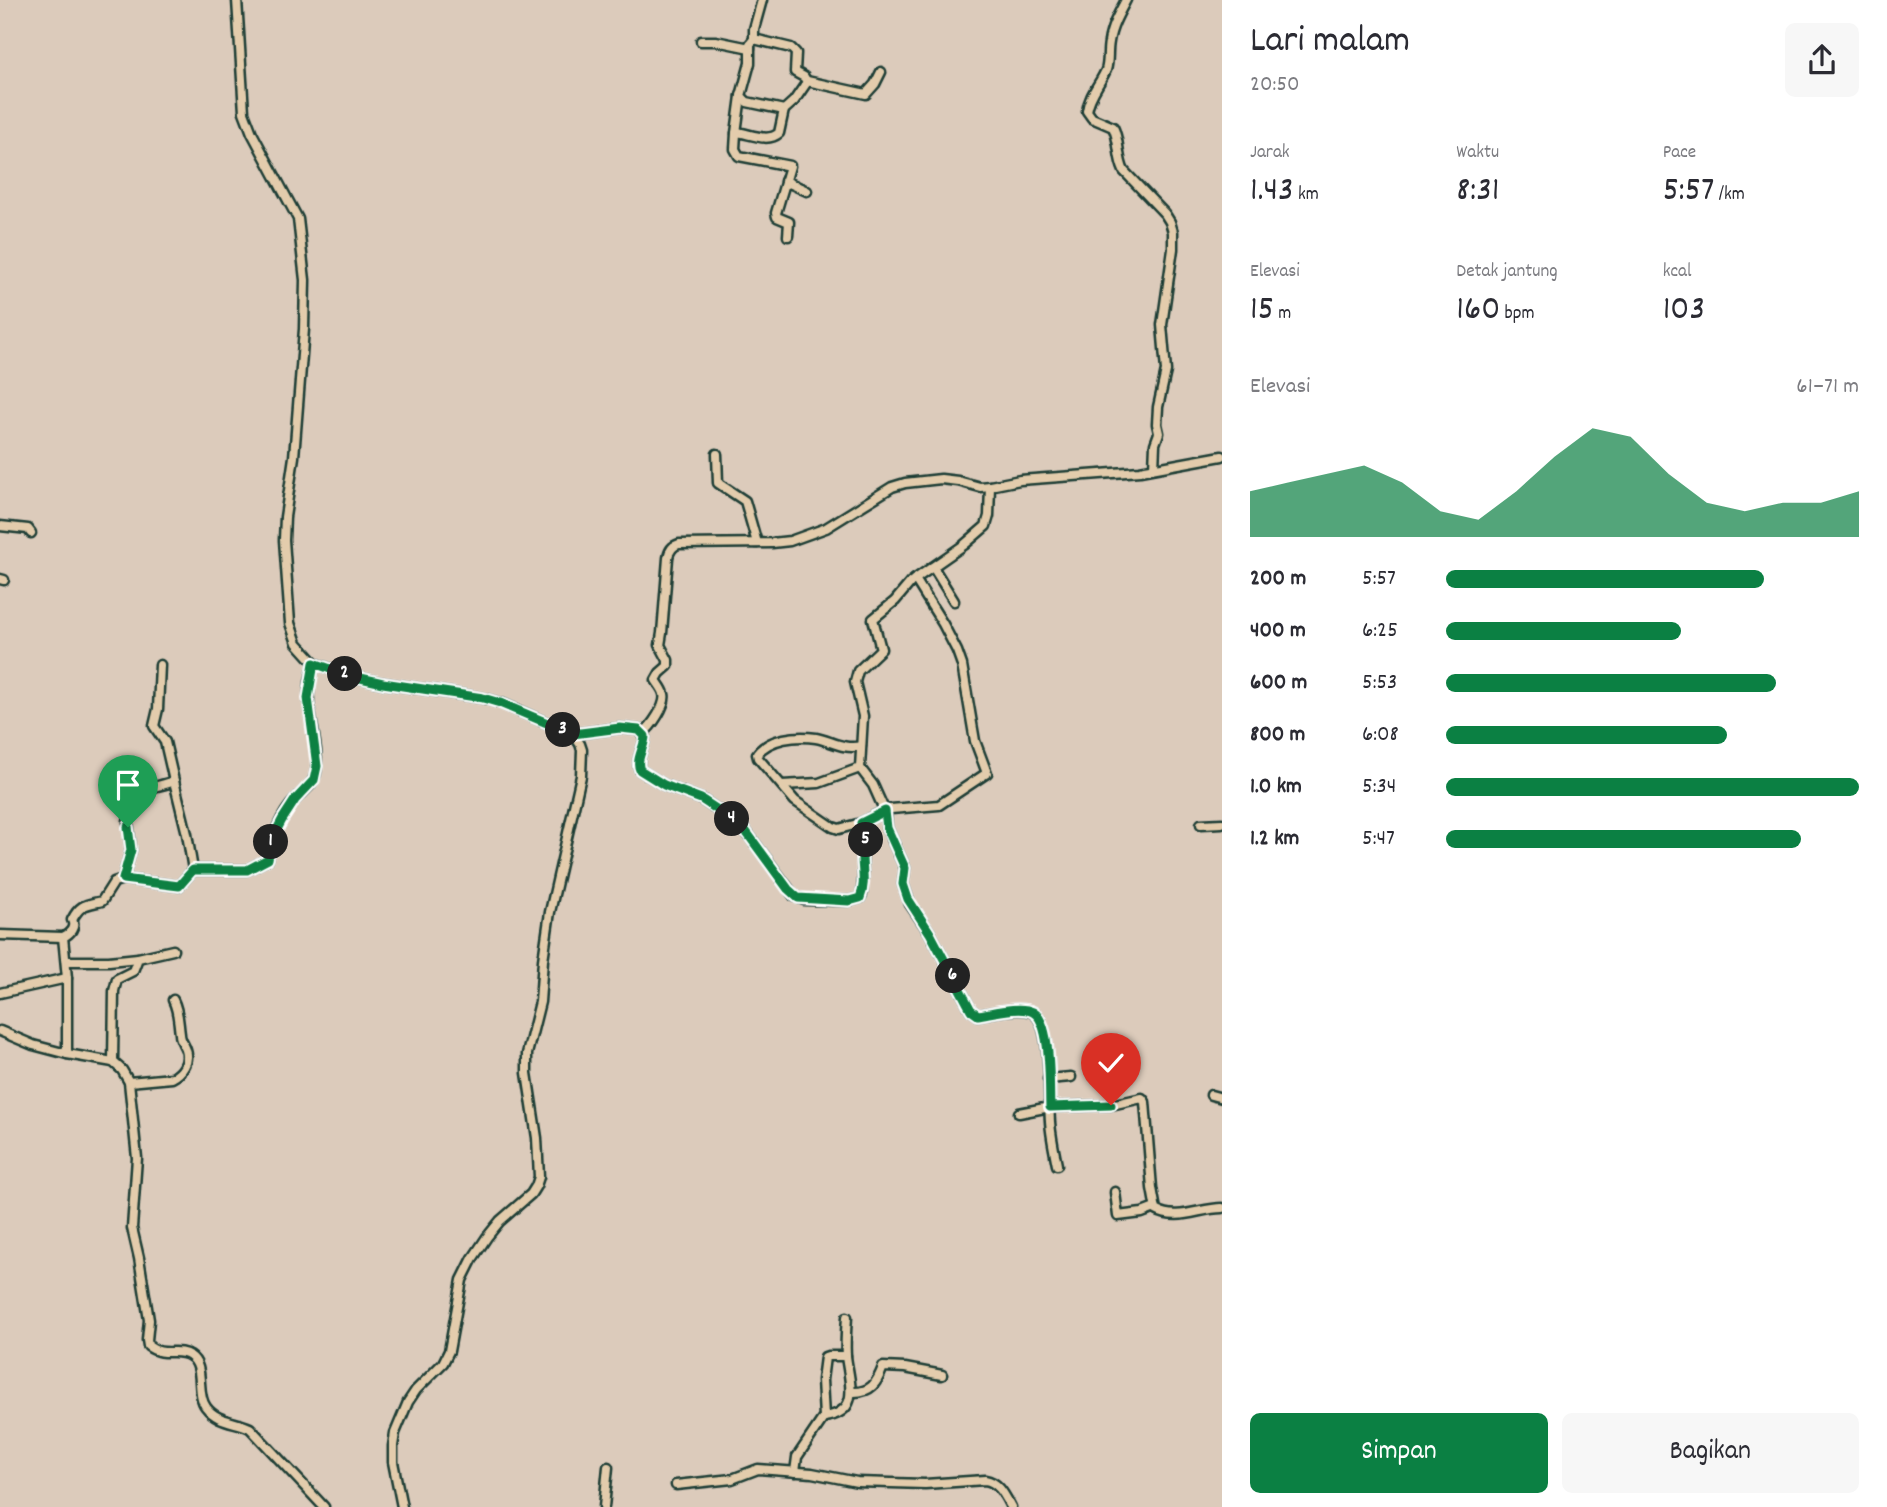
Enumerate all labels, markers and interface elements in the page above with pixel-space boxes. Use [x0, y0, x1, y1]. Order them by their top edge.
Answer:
text: Lari malam [1250, 15, 1410, 70]
button: share [1785, 23, 1859, 97]
text: 20:50 [1250, 69, 1300, 102]
text: Jarak [1250, 140, 1290, 167]
text: Waktu [1456, 140, 1499, 167]
text: Pace [1663, 140, 1696, 167]
text: 1.43 [1250, 167, 1294, 217]
text: 8:31 [1456, 167, 1499, 217]
text: 5:57 [1663, 167, 1714, 217]
text: km [1294, 182, 1319, 209]
text: /km [1714, 182, 1745, 209]
text: Elevasi [1250, 259, 1300, 286]
text: Detak jantung [1456, 259, 1558, 286]
text: kcal [1663, 259, 1692, 286]
text: 15 [1250, 286, 1274, 336]
text: 160 [1456, 286, 1500, 336]
text: 103 [1663, 286, 1705, 336]
text: m [1274, 301, 1291, 328]
text: bpm [1500, 301, 1535, 328]
text: Elevasi [1250, 371, 1310, 404]
text: 61–71 m [1796, 371, 1859, 404]
text: 200 m [1250, 563, 1306, 596]
text: 5:57 [1362, 563, 1396, 596]
text: 400 m [1250, 615, 1306, 648]
text: 6:25 [1362, 615, 1398, 648]
pin: 2 [328, 656, 362, 692]
text: 2 [340, 660, 349, 687]
text: 600 m [1250, 667, 1307, 700]
text: 5:53 [1362, 667, 1397, 700]
pin: 3 [546, 712, 580, 748]
text: 3 [558, 716, 567, 743]
text: 800 m [1250, 719, 1305, 752]
text: 6:08 [1362, 719, 1399, 752]
pin [98, 755, 158, 827]
icon: arrive [109, 766, 147, 804]
text: 1.0 km [1250, 771, 1302, 804]
text: 5:34 [1362, 771, 1396, 804]
pin: 4 [714, 802, 750, 836]
text: 4 [728, 805, 735, 832]
pin: 5 [848, 822, 884, 858]
text: 1.2 km [1250, 823, 1299, 856]
text: 5:47 [1362, 823, 1395, 856]
pin: 1 [254, 824, 288, 860]
text: 5 [861, 826, 870, 853]
text: 1 [268, 828, 273, 855]
pin: 6 [936, 958, 970, 993]
text: 6 [948, 962, 957, 989]
pin [1081, 1033, 1141, 1105]
icon: check [1092, 1044, 1130, 1082]
button: Simpan [1250, 1413, 1548, 1493]
button: Bagikan [1562, 1413, 1859, 1493]

